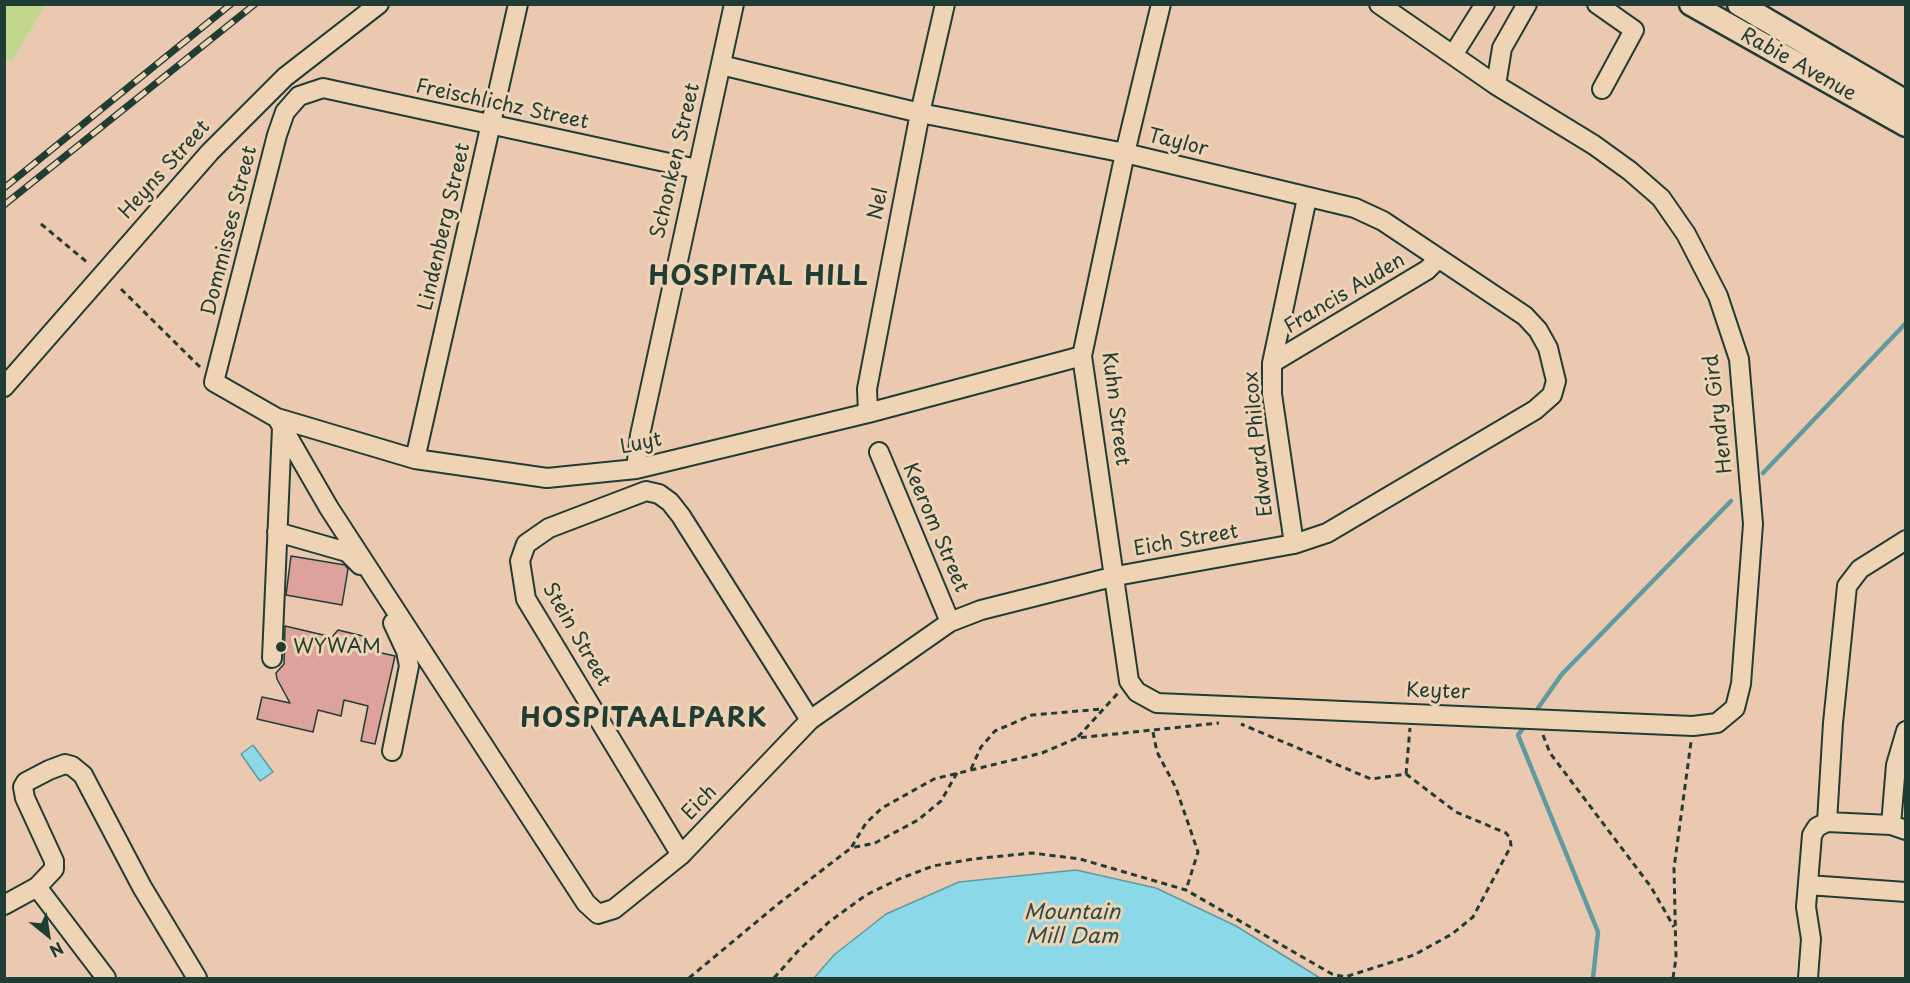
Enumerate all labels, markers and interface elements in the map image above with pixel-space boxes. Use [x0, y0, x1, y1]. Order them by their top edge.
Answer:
street label: Rabie Avenue [1736, 23, 1860, 107]
street label: Freischlichz Street [413, 75, 591, 135]
street label: Schonken Street [646, 81, 706, 241]
street label: Heyns Street [114, 116, 216, 224]
street label: Taylor [1145, 124, 1211, 162]
street label: Lindenberg Street [414, 141, 476, 313]
street label: Dommisses Street [197, 144, 263, 318]
street label: Nel [864, 186, 894, 222]
street label: Francis Auden [1280, 249, 1410, 339]
district label: HOSPITAL HILL [648, 262, 870, 294]
street label: Kuhn Street [1096, 351, 1134, 467]
street label: Hendry Gird [1700, 353, 1738, 475]
street label: Edward Philcox [1239, 370, 1279, 518]
street label: Luyt [618, 428, 664, 460]
street label: Keerom Street [897, 460, 973, 596]
street label: Eich Street [1132, 520, 1240, 562]
street label: Stein Street [537, 579, 615, 691]
place label: WYWAM [293, 635, 381, 659]
marker: WYWAM [274, 640, 288, 654]
street label: Keyter [1406, 679, 1470, 705]
district label: HOSPITAALPARK [521, 704, 767, 736]
street label: Eich [678, 780, 722, 826]
water label: Mountain Mill Dam [1024, 900, 1120, 950]
north arrow [18, 905, 78, 965]
text: N [46, 937, 68, 964]

